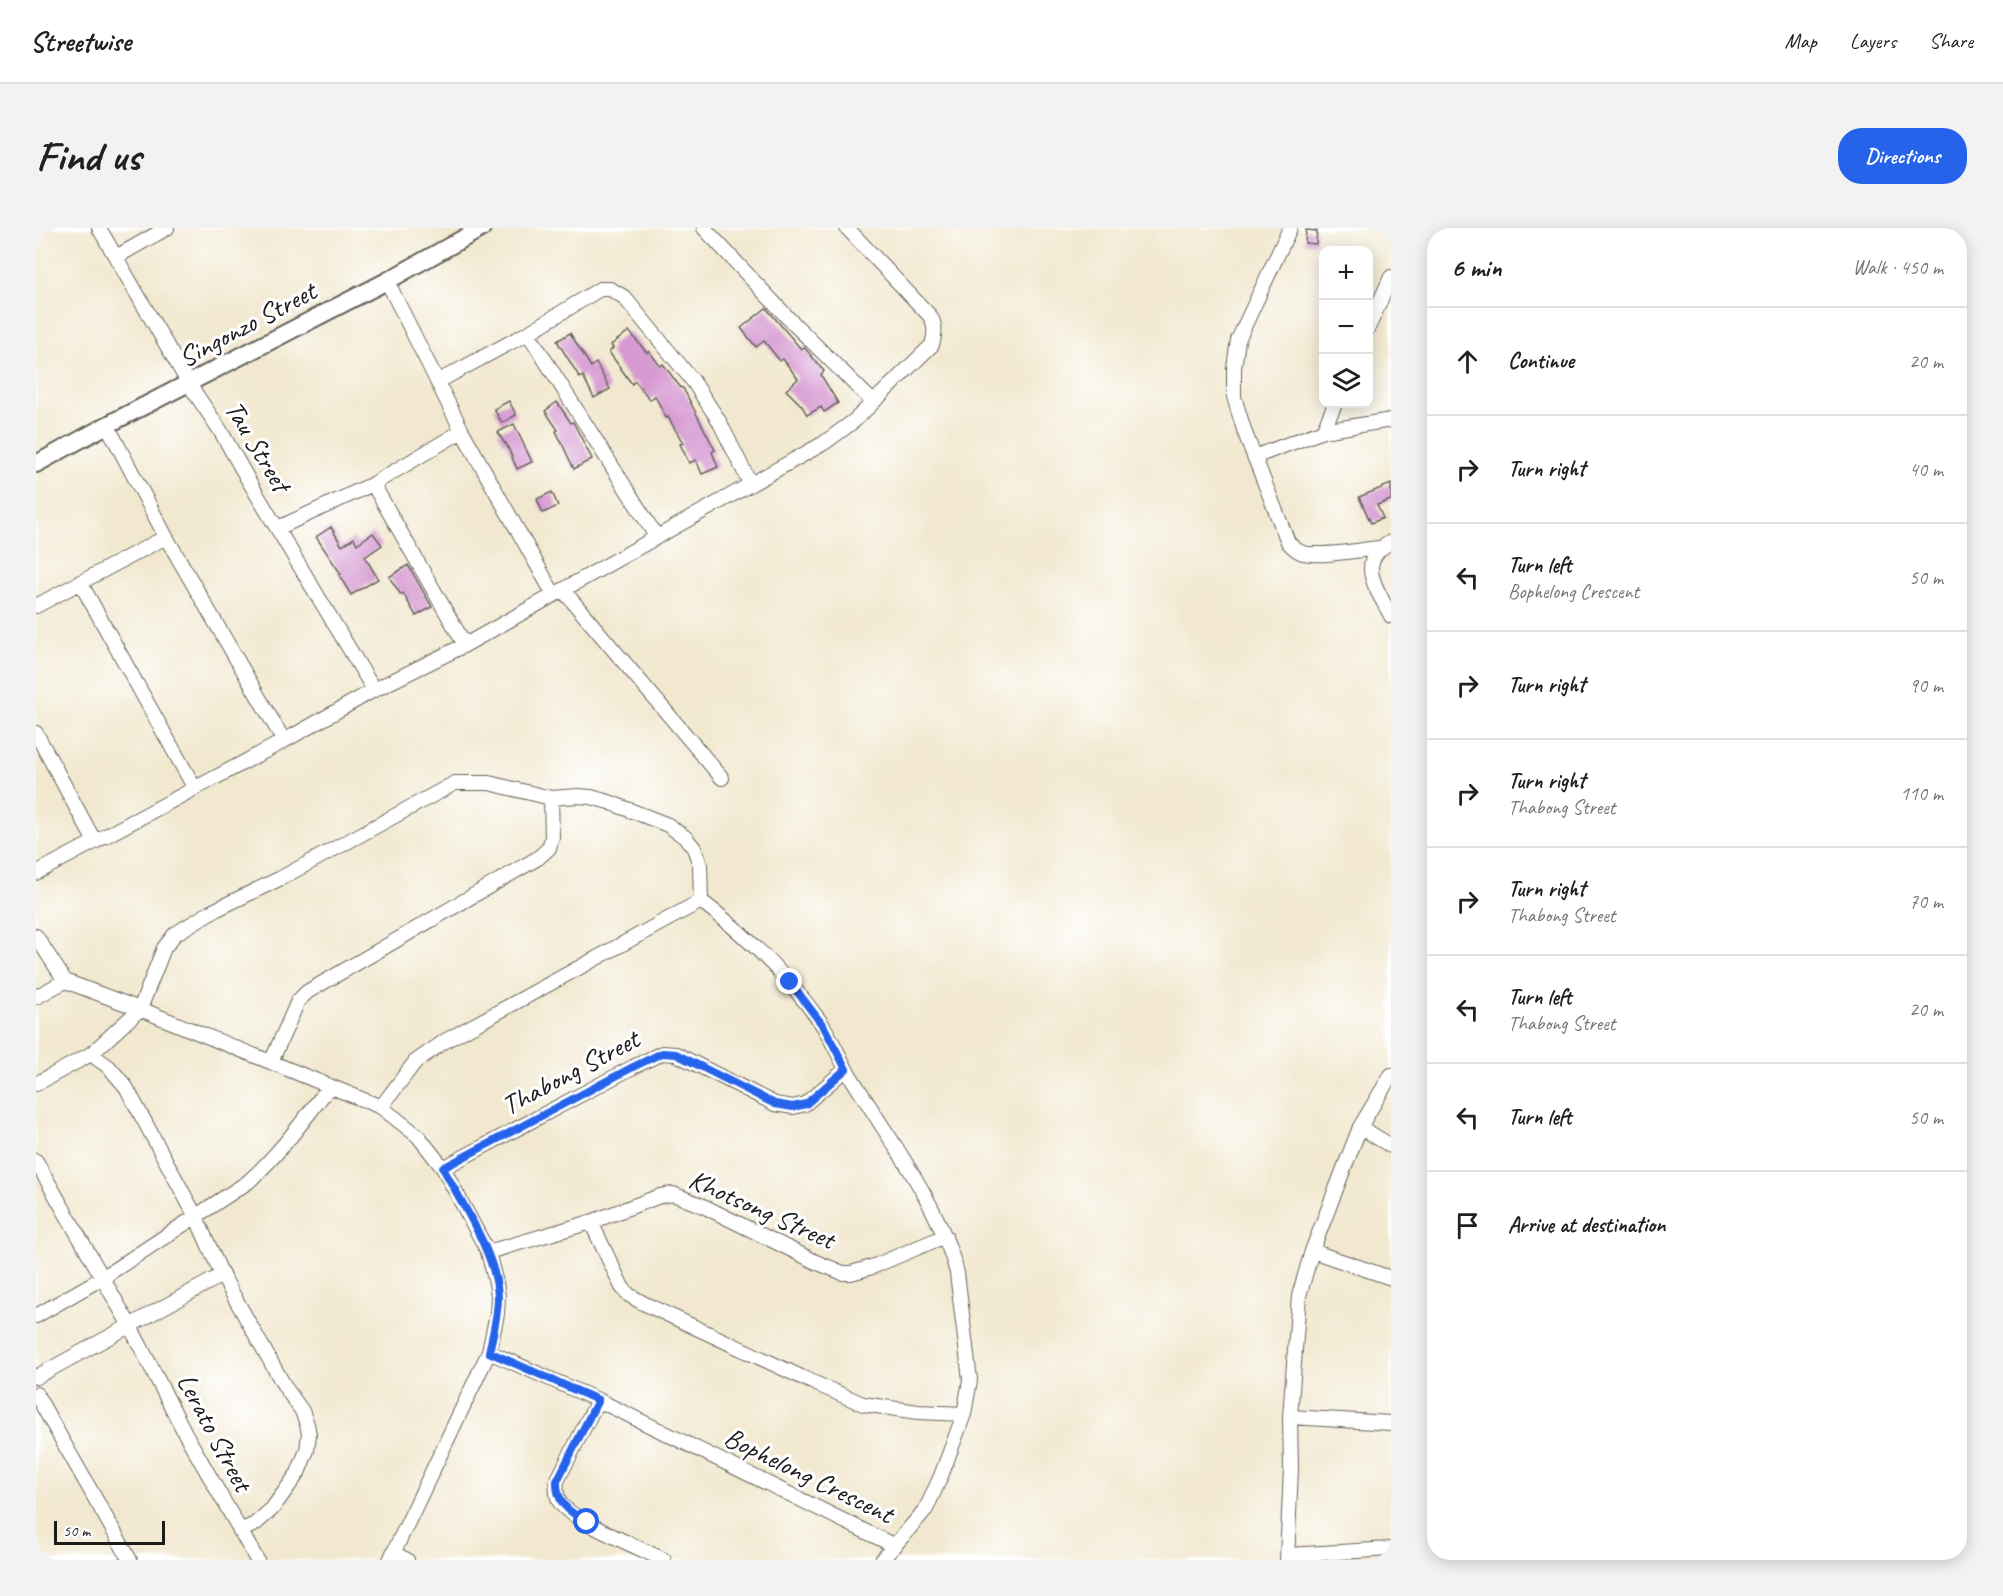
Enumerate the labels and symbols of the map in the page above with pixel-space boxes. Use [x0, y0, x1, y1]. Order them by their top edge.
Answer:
street label: Singonzo Street [172, 272, 324, 375]
street label: Tau Street [217, 394, 301, 501]
route end [776, 968, 802, 994]
street label: Thabong Street [495, 1020, 647, 1123]
street label: Khotsong Street [684, 1161, 843, 1258]
street label: Lerato Street [169, 1367, 262, 1499]
street label: Bophelong Crescent [719, 1419, 902, 1532]
route start [573, 1508, 599, 1534]
scale bar [54, 1518, 165, 1546]

